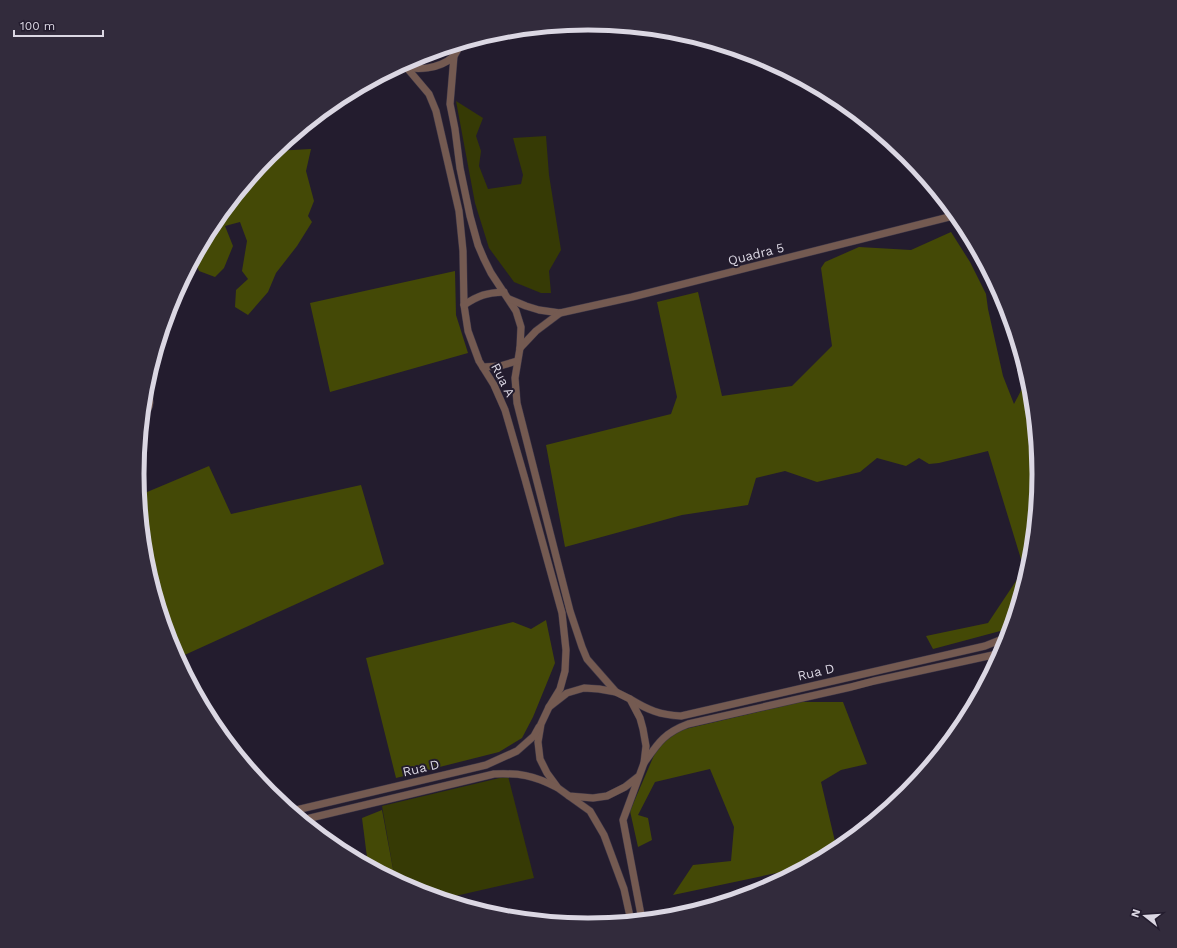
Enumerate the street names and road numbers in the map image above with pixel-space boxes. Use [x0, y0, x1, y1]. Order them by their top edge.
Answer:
street label: Quadra 5 [726, 240, 786, 268]
street label: Rua A [488, 361, 518, 400]
street label: Rua D [796, 660, 836, 684]
street label: Rua D [401, 756, 441, 780]

